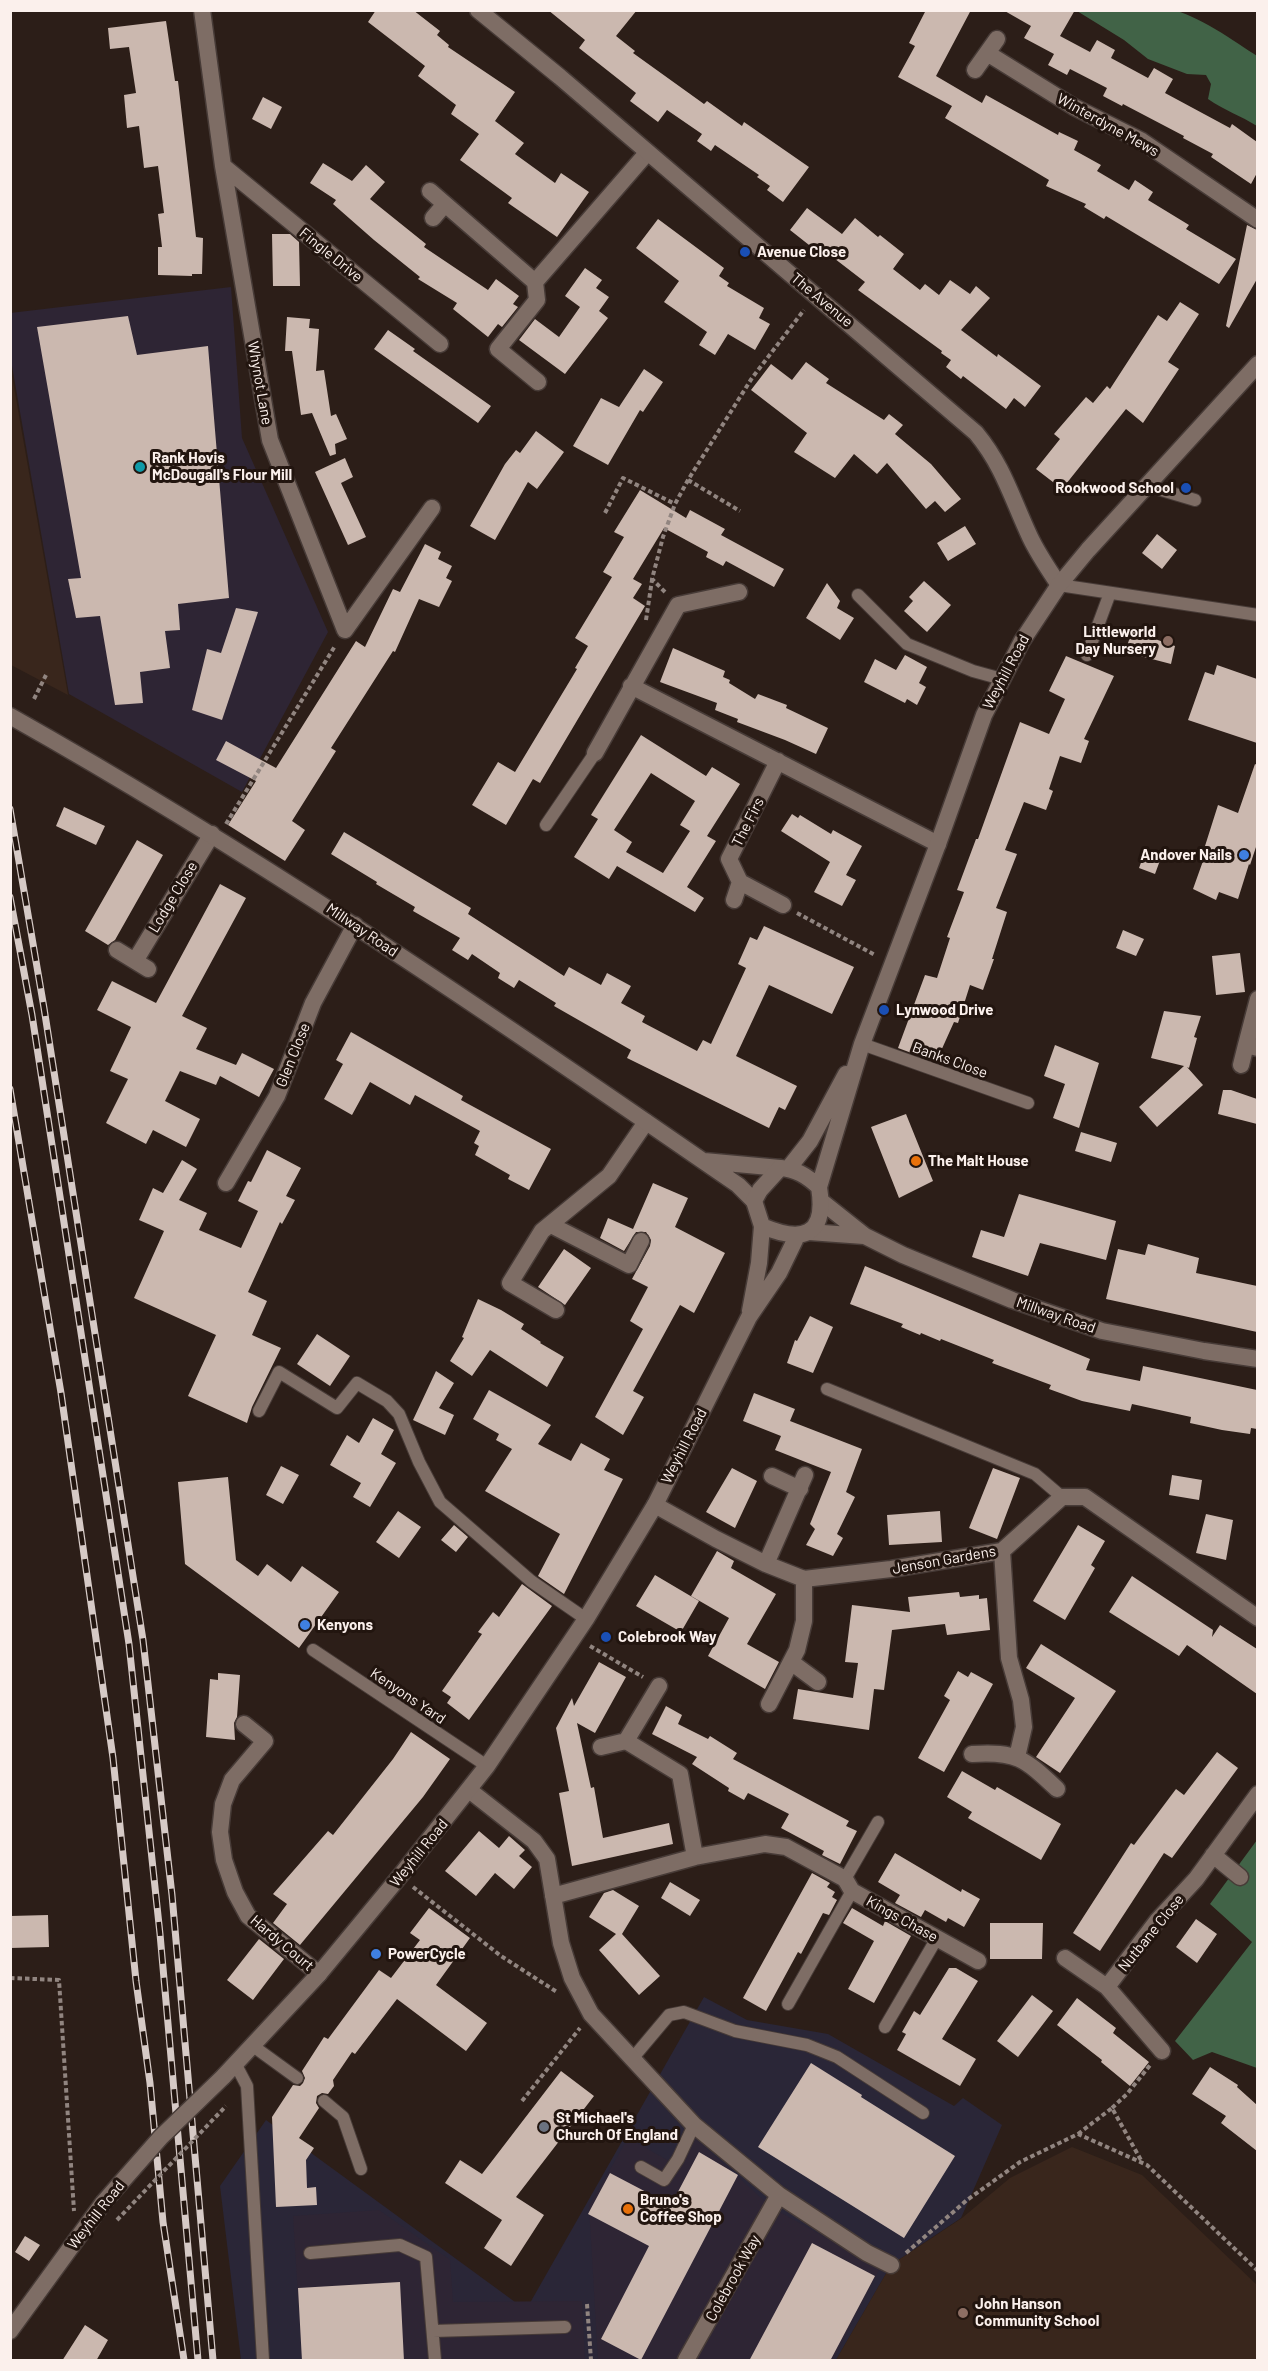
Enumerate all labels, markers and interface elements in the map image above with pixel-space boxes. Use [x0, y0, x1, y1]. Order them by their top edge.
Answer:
street label: Winterdyne Mews [1054, 90, 1162, 160]
street label: Fingle Drive [296, 224, 366, 286]
place label: Avenue Close [757, 243, 846, 261]
marker: Avenue Close [738, 245, 752, 259]
street label: The Avenue [787, 269, 857, 331]
street label: Whynot Lane [244, 340, 276, 426]
place label: Rank Hovis McDougall's Flour Mill [152, 449, 292, 484]
marker: Rank Hovis McDougall's Flour Mill [133, 460, 147, 474]
place label: Rookwood School [1055, 479, 1174, 497]
marker: Rookwood School [1179, 481, 1193, 495]
place label: Littleworld Day Nursery [1076, 623, 1156, 658]
street label: Weyhill Road [979, 632, 1033, 712]
marker: Littleworld Day Nursery [1161, 634, 1175, 648]
street label: The Firs [728, 795, 768, 849]
place label: Andover Nails [1140, 846, 1232, 864]
marker: Andover Nails [1237, 848, 1251, 862]
street label: Lodge Close [145, 858, 201, 936]
street label: Millway Road [323, 899, 401, 961]
place label: Lynwood Drive [896, 1001, 993, 1019]
marker: Lynwood Drive [877, 1003, 891, 1017]
street label: Glen Close [272, 1020, 314, 1090]
street label: Banks Close [910, 1038, 990, 1082]
place label: The Malt House [928, 1152, 1029, 1170]
marker: The Malt House [909, 1154, 923, 1168]
street label: Millway Road [1014, 1293, 1098, 1337]
street label: Weyhill Road [657, 1405, 711, 1487]
street label: Jenson Gardens [891, 1542, 997, 1578]
place label: Kenyons [317, 1616, 373, 1634]
marker: Kenyons [298, 1618, 312, 1632]
place label: Colebrook Way [618, 1628, 717, 1646]
marker: Colebrook Way [599, 1630, 613, 1644]
street label: Kenyons Yard [367, 1664, 449, 1728]
street label: Weyhill Road [386, 1815, 452, 1891]
street label: Nutbane Close [1114, 1891, 1188, 1975]
street label: Kings Chase [863, 1892, 941, 1946]
street label: Hardy Court [247, 1911, 317, 1975]
place label: PowerCycle [388, 1945, 466, 1963]
marker: PowerCycle [369, 1947, 383, 1961]
place label: St Michael's Church Of England [556, 2109, 678, 2144]
marker: St Michael's Church Of England [537, 2120, 551, 2134]
street label: Weyhill Road [64, 2177, 128, 2253]
place label: Bruno's Coffee Shop [640, 2191, 722, 2226]
marker: Bruno's Coffee Shop [621, 2202, 635, 2216]
street label: Colebrook Way [702, 2232, 764, 2324]
place label: John Hanson Community School [975, 2295, 1099, 2330]
marker: John Hanson Community School [956, 2306, 970, 2320]

